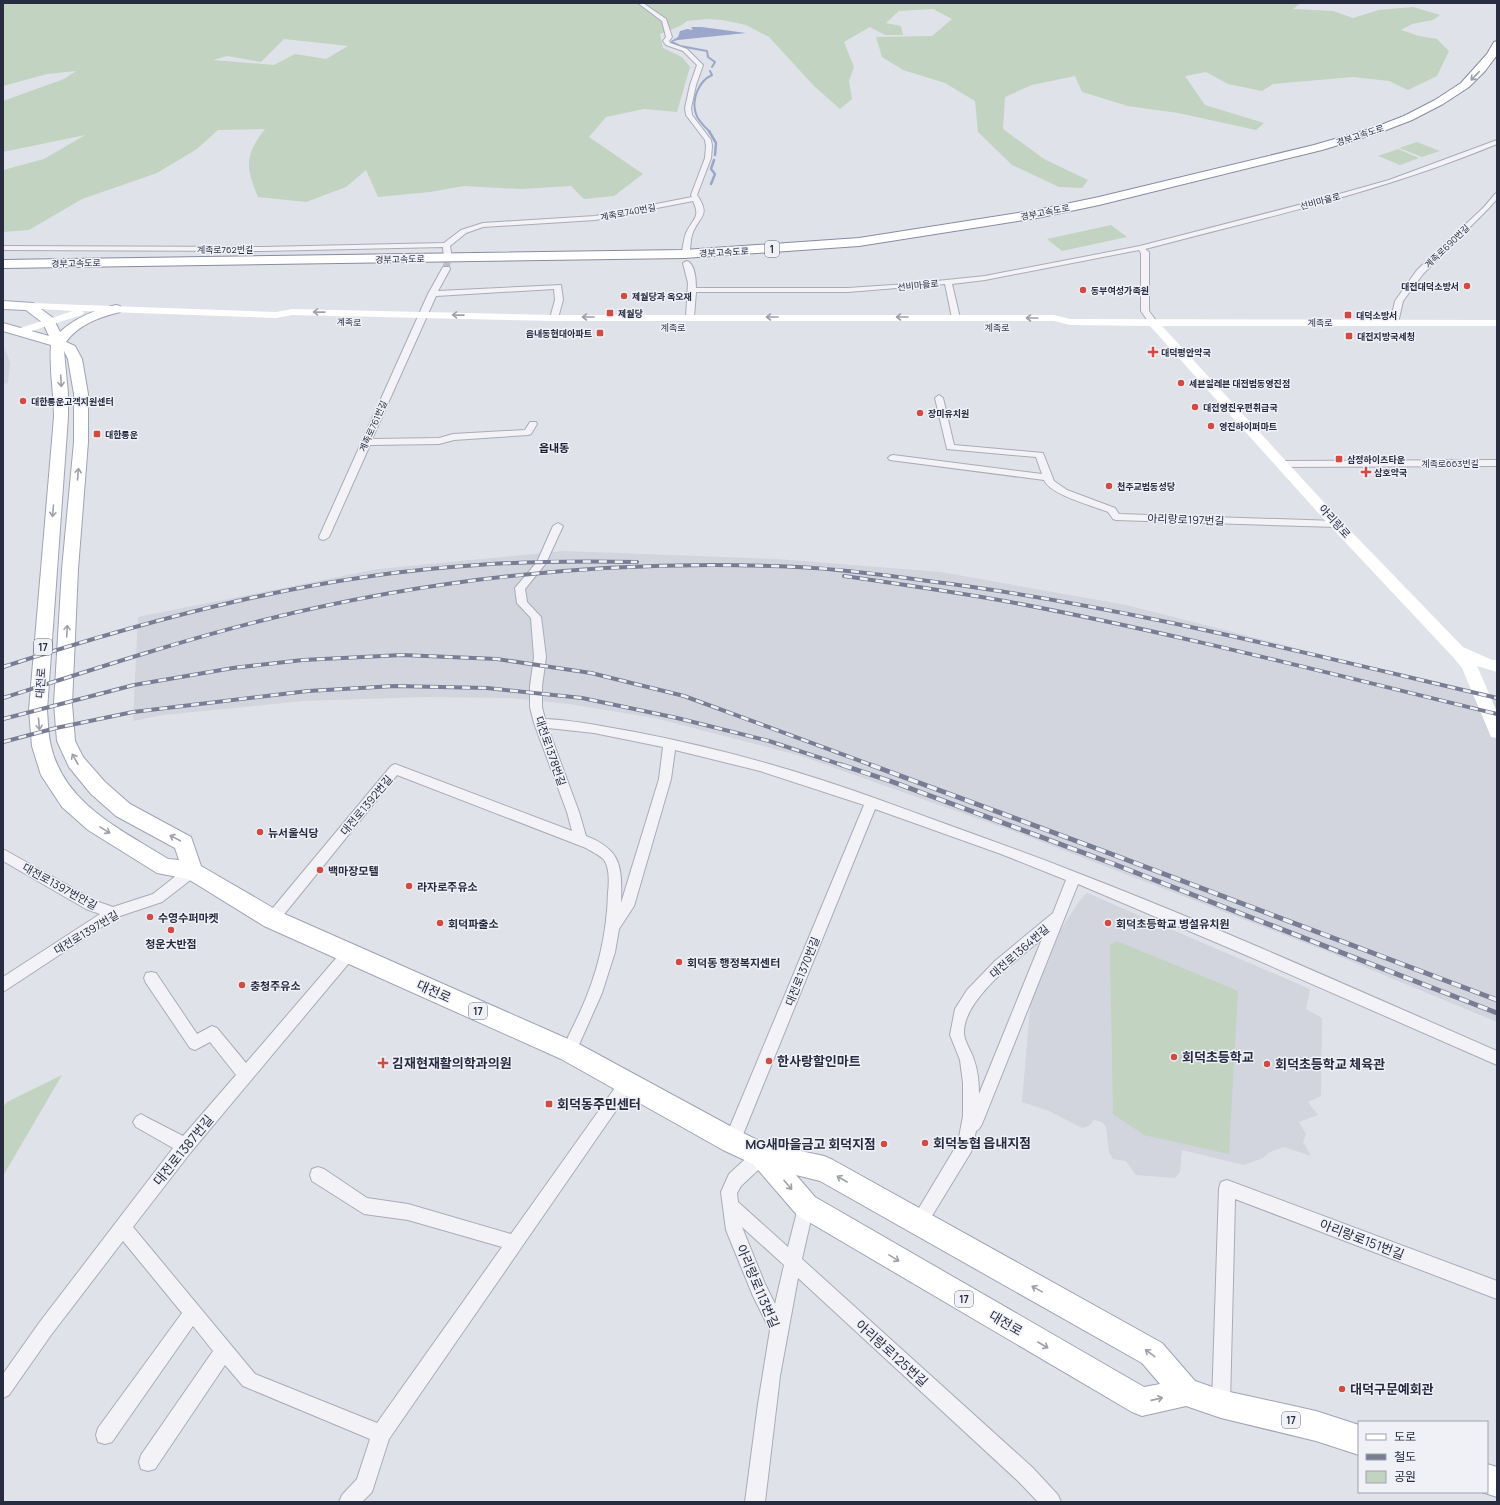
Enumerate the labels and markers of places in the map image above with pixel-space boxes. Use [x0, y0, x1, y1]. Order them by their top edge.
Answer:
place label: 대전대덕소방서 [1401, 280, 1459, 293]
marker: 대전대덕소방서 [1462, 281, 1472, 291]
place label: 동부여성가족원 [1090, 284, 1149, 297]
marker: 동부여성가족원 [1078, 285, 1088, 295]
place label: 제월당과 옥오재 [632, 290, 692, 303]
marker: 제월당과 옥오재 [619, 291, 629, 301]
place label: 제월당 [618, 307, 644, 320]
marker: 제월당 [605, 308, 615, 318]
place label: 대덕소방서 [1356, 309, 1397, 322]
marker: 대덕소방서 [1343, 310, 1353, 320]
place label: 읍내동현대아파트 [526, 327, 592, 340]
marker: 읍내동현대아파트 [595, 328, 605, 338]
place label: 대전지방국세청 [1357, 330, 1415, 343]
marker: 대전지방국세청 [1344, 331, 1354, 341]
place label: 대덕평안약국 [1161, 346, 1211, 359]
marker: 대덕평안약국 [1148, 347, 1158, 357]
place label: 세븐일레븐 대전법동영진점 [1189, 377, 1290, 390]
marker: 세븐일레븐 대전법동영진점 [1176, 378, 1186, 388]
place label: 대한통운고객지원센터 [31, 395, 114, 408]
marker: 대한통운고객지원센터 [18, 396, 28, 406]
place label: 대전영진우편취급국 [1203, 401, 1278, 414]
marker: 대전영진우편취급국 [1190, 402, 1200, 412]
place label: 장미유치원 [928, 407, 969, 420]
marker: 장미유치원 [915, 408, 925, 418]
place label: 영진하이퍼마트 [1219, 420, 1277, 433]
marker: 영진하이퍼마트 [1206, 421, 1216, 431]
place label: 대한통운 [105, 428, 139, 441]
marker: 대한통운 [92, 429, 102, 439]
place label: 삼정하이츠타운 [1347, 453, 1406, 466]
marker: 삼정하이츠타운 [1334, 454, 1344, 464]
place label: 삼호약국 [1374, 466, 1408, 479]
marker: 삼호약국 [1361, 467, 1371, 477]
place label: 천주교법동성당 [1117, 480, 1176, 493]
marker: 천주교법동성당 [1104, 481, 1114, 491]
place label: 뉴서울식당 [268, 825, 319, 840]
marker: 뉴서울식당 [255, 827, 265, 837]
place label: 백마장모텔 [328, 863, 379, 878]
marker: 백마장모텔 [315, 865, 325, 875]
place label: 라자로주유소 [417, 879, 478, 894]
marker: 라자로주유소 [404, 881, 414, 891]
place label: 수영수퍼마켓 [158, 910, 219, 925]
marker: 수영수퍼마켓 [145, 912, 155, 922]
place label: 회덕파출소 [448, 916, 499, 931]
place label: 회덕초등학교 병설유치원 [1116, 916, 1230, 931]
marker: 회덕파출소 [435, 918, 445, 928]
marker: 회덕초등학교 병설유치원 [1103, 918, 1113, 928]
marker: 청운大반점 [166, 925, 176, 935]
place label: 청운大반점 [145, 936, 197, 951]
place label: 회덕동 행정복지센터 [687, 955, 780, 970]
marker: 회덕동 행정복지센터 [674, 957, 684, 967]
place label: 충청주유소 [250, 978, 301, 993]
marker: 충청주유소 [237, 980, 247, 990]
place label: 회덕초등학교 [1182, 1048, 1254, 1066]
place label: 한사랑할인마트 [777, 1052, 861, 1070]
marker: 회덕초등학교 [1169, 1052, 1179, 1062]
place label: 김재현재활의학과의원 [392, 1054, 512, 1072]
place label: 회덕초등학교 체육관 [1275, 1055, 1385, 1073]
marker: 한사랑할인마트 [764, 1056, 774, 1066]
marker: 김재현재활의학과의원 [377, 1057, 389, 1069]
marker: 회덕초등학교 체육관 [1262, 1059, 1272, 1069]
place label: 회덕동주민센터 [557, 1095, 641, 1113]
marker: 회덕동주민센터 [544, 1099, 554, 1109]
place label: 회덕농협 읍내지점 [933, 1134, 1031, 1152]
place label: MG새마을금고 회덕지점 [745, 1135, 876, 1153]
marker: 회덕농협 읍내지점 [920, 1138, 930, 1148]
marker: MG새마을금고 회덕지점 [879, 1139, 889, 1149]
place label: 대덕구문예회관 [1350, 1380, 1434, 1398]
marker: 대덕구문예회관 [1337, 1384, 1347, 1394]

